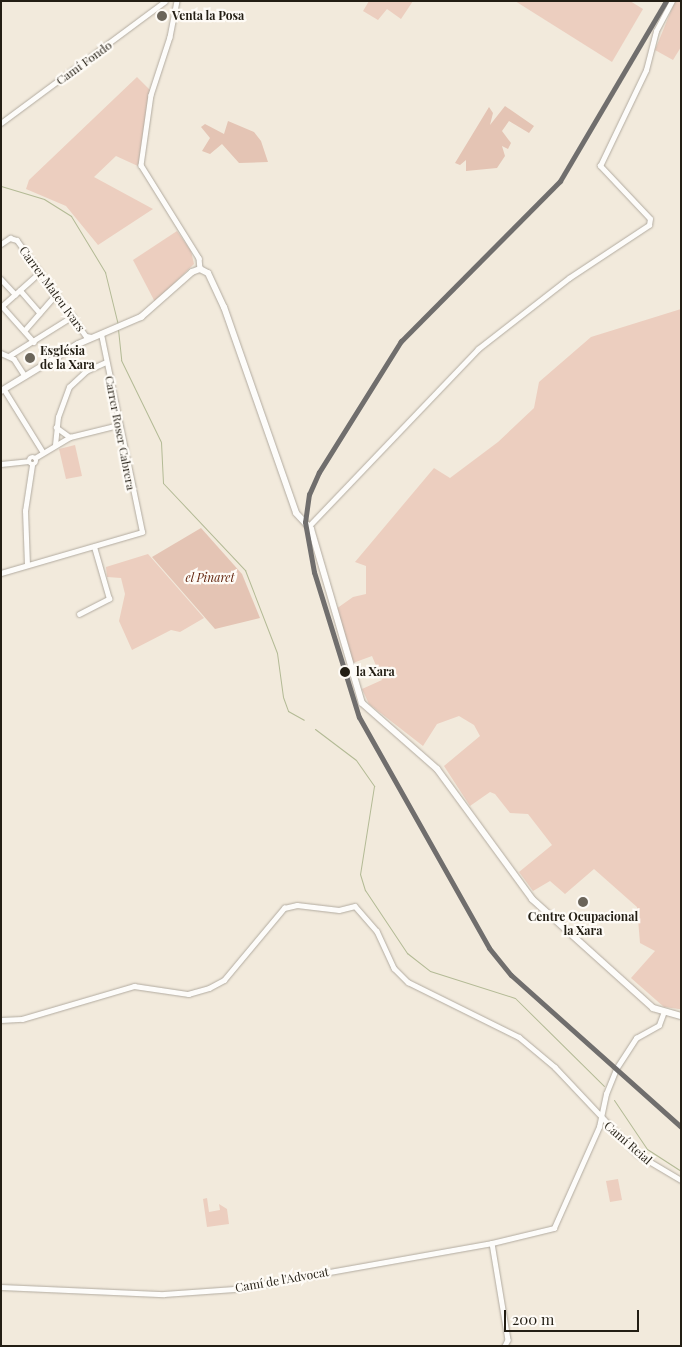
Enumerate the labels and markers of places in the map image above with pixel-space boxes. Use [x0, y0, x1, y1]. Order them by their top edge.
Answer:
place label: Venta la Posa [172, 9, 245, 23]
marker: Venta la Posa [156, 10, 168, 22]
place label: Església de la Xara [40, 344, 95, 372]
marker: Església de la Xara [24, 352, 36, 364]
marker: la Xara [338, 665, 352, 679]
place label: la Xara [356, 665, 395, 679]
marker: Centre Ocupacional la Xara [577, 896, 589, 908]
place label: Centre Ocupacional la Xara [528, 910, 638, 938]

